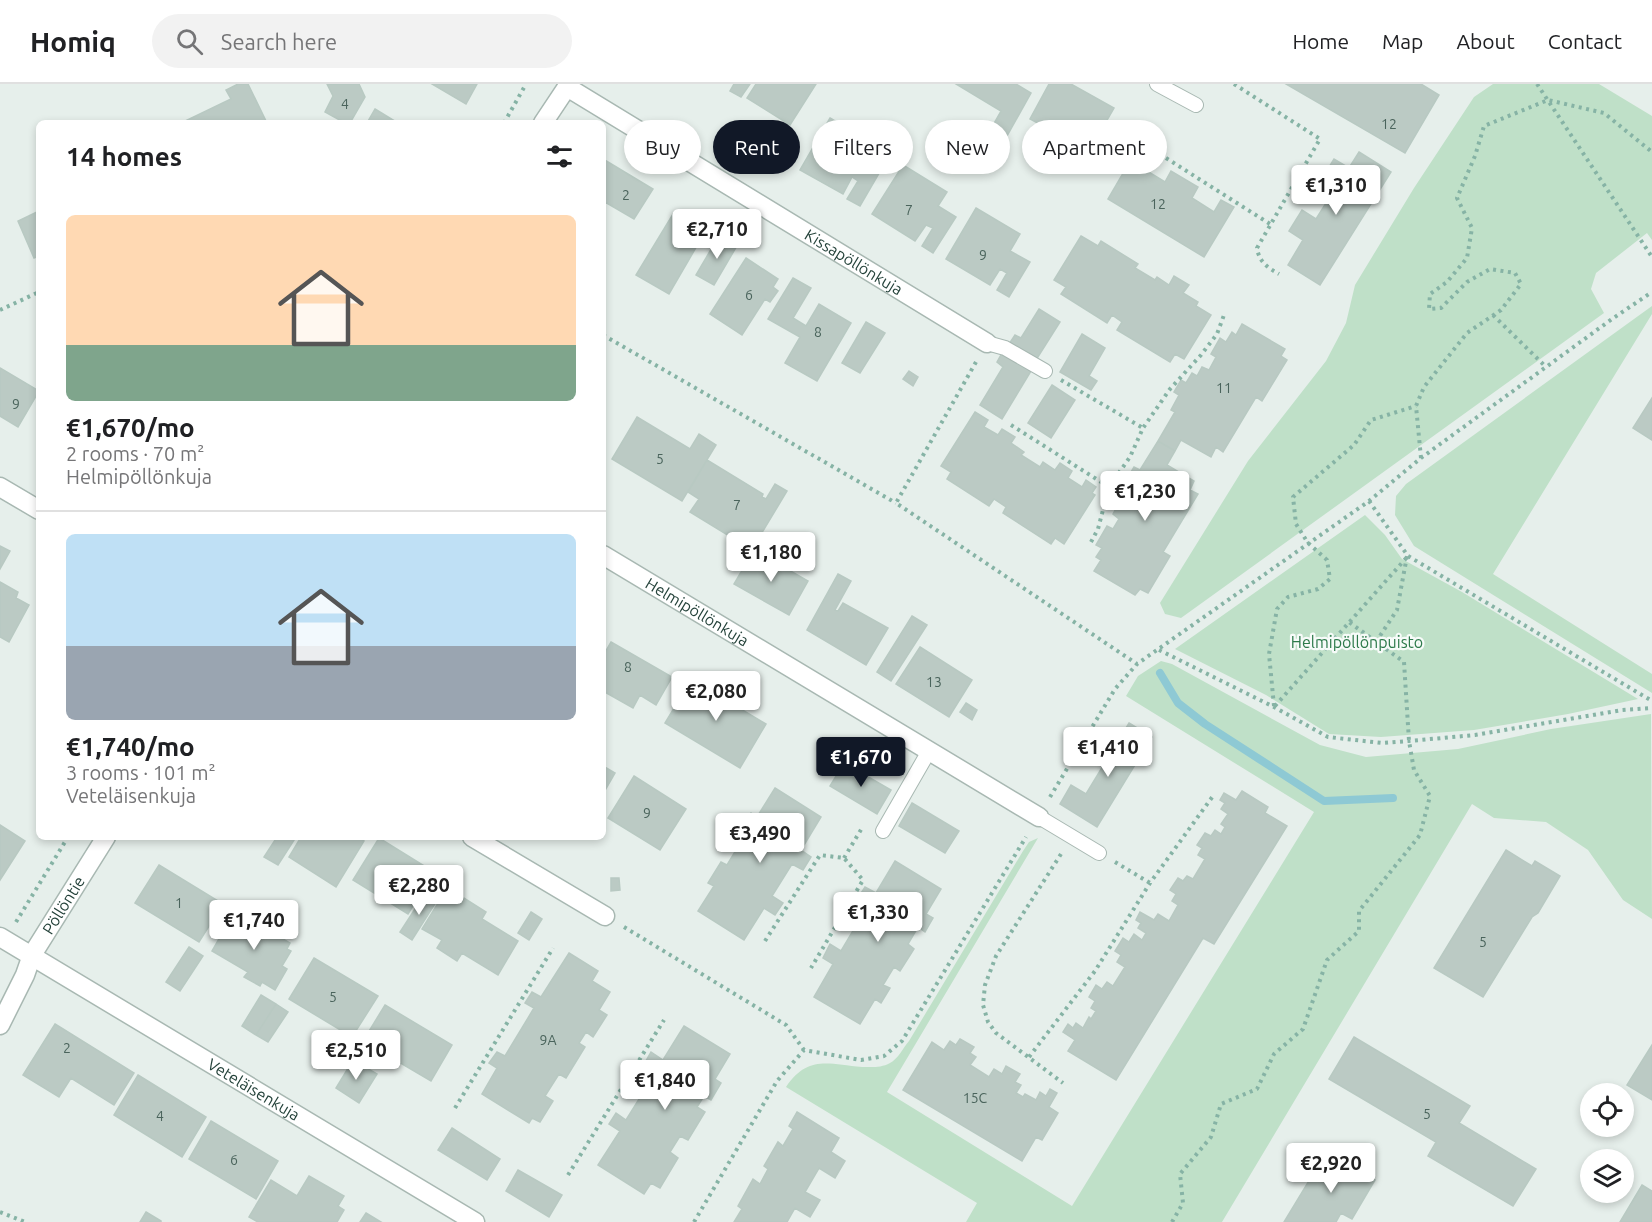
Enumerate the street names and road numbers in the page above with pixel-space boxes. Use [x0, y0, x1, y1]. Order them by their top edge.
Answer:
street label: Kissapöllönkuja [802, 225, 906, 298]
street label: Helmipöllönkuja [643, 574, 752, 649]
street label: Pöllöntie [38, 873, 88, 937]
street label: Veteläisenkuja [205, 1055, 303, 1124]

